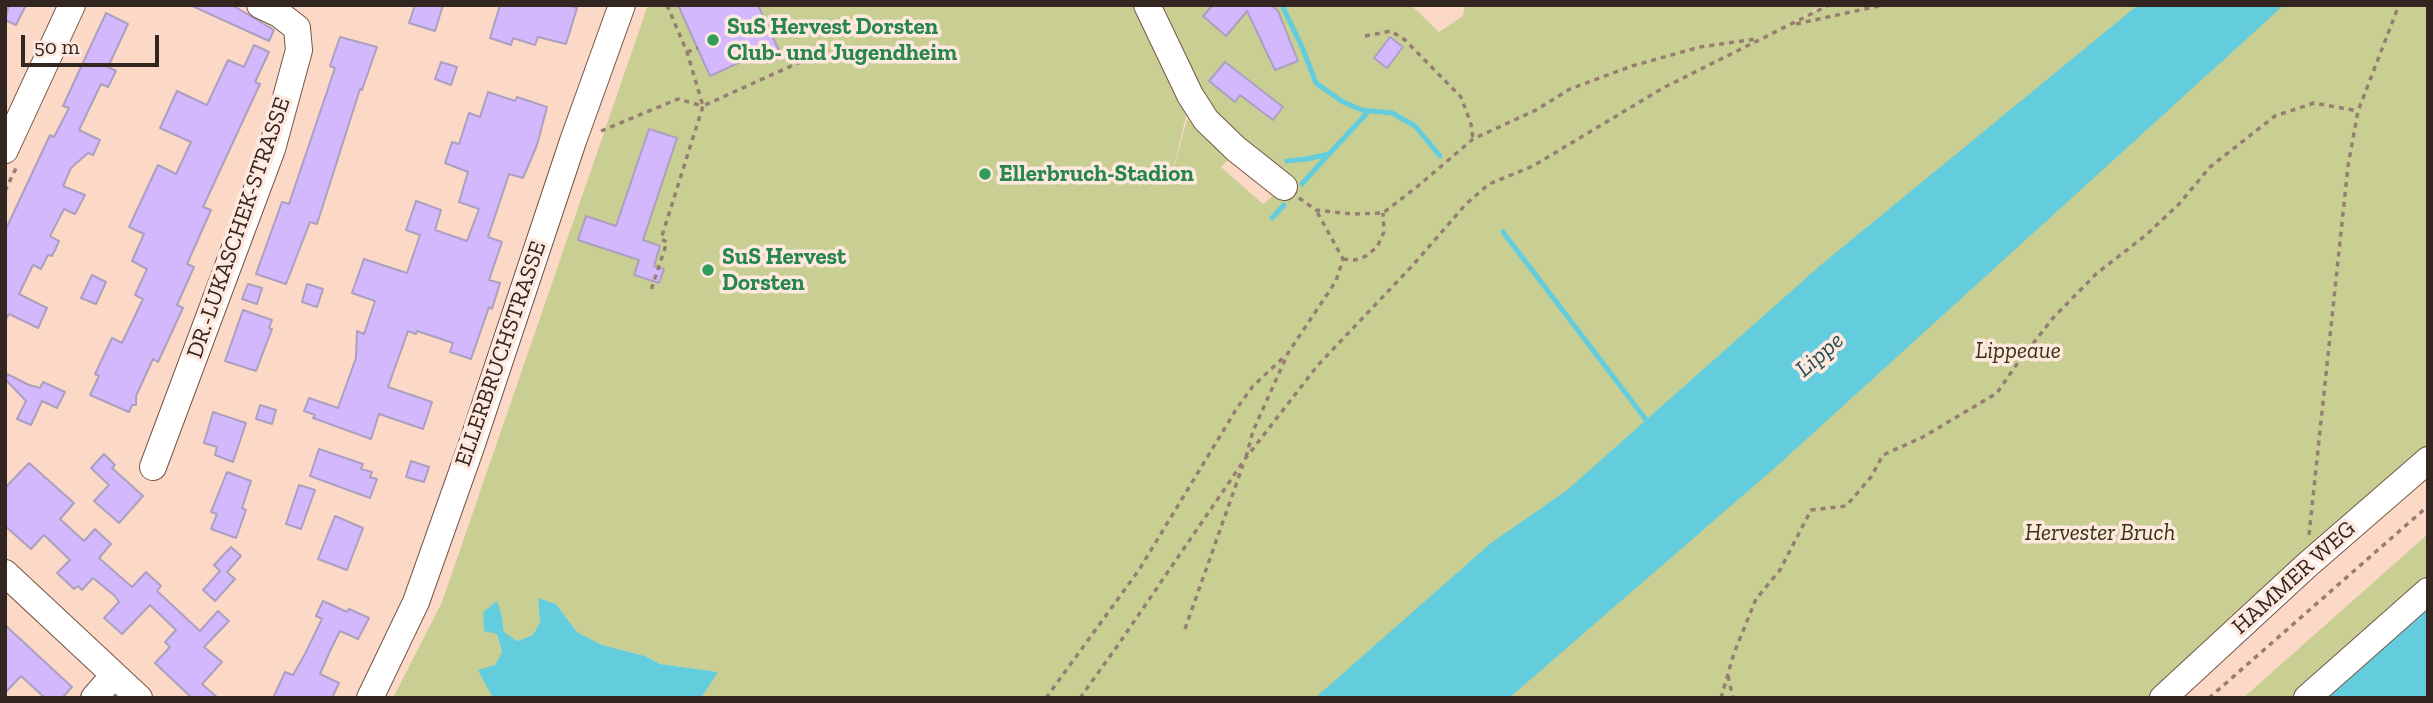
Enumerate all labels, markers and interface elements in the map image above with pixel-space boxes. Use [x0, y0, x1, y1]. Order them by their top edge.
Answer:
place label: SuS Hervest Dorsten Club- und Jugendheim [727, 13, 957, 67]
scale bar [24, 21, 163, 65]
marker: SuS Hervest Dorsten Club- und Jugendheim [705, 32, 721, 48]
text: 50 m [34, 34, 80, 59]
street label: DR.-LUKASCHEK-STRASSE [181, 94, 297, 362]
place label: Ellerbruch-Stadion [999, 160, 1194, 188]
marker: Ellerbruch-Stadion [977, 166, 993, 182]
street label: ELLERBRUCHSTRASSE [449, 238, 553, 470]
place label: SuS Hervest Dorsten [722, 243, 846, 297]
marker: SuS Hervest Dorsten [700, 262, 716, 278]
water label: Lippe [1790, 326, 1850, 384]
park label: Lippeaue [1975, 337, 2061, 365]
street label: HAMMER WEG [2227, 515, 2361, 641]
park label: Hervester Bruch [2025, 519, 2175, 547]

